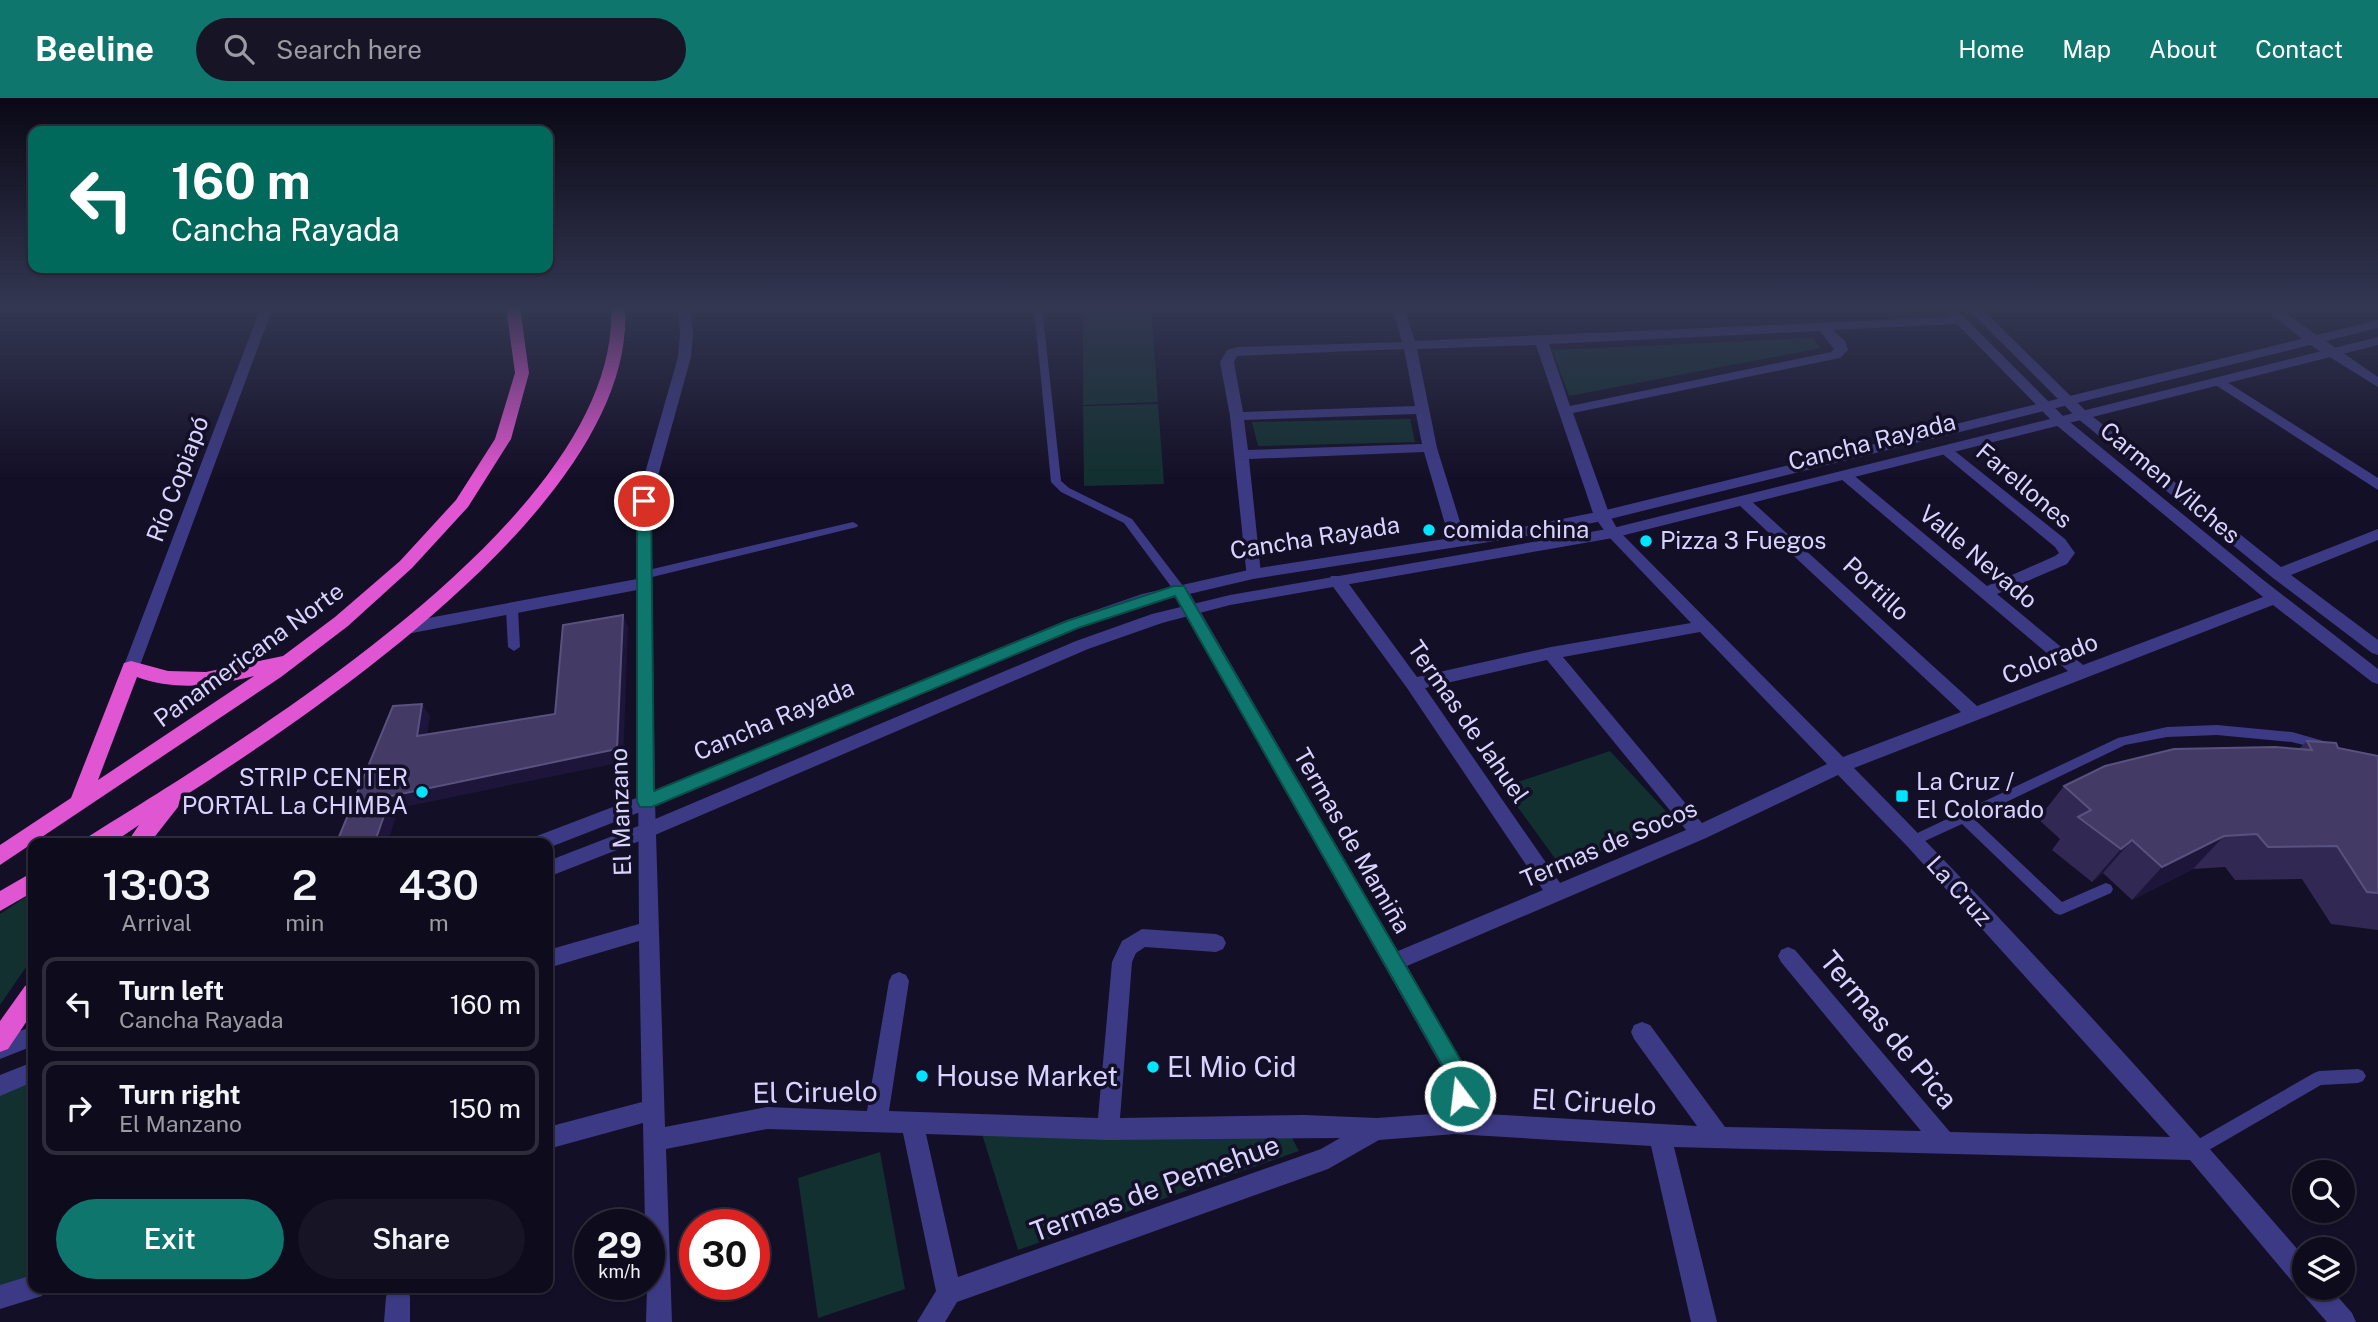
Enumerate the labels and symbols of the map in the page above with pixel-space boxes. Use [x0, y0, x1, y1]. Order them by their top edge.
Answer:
street label: Cancha Rayada [1785, 407, 1958, 475]
street label: Río Copiapó [140, 412, 214, 546]
street label: Carmen Vilches [2095, 416, 2246, 549]
street label: Farellones [1971, 437, 2078, 533]
pin [614, 471, 674, 531]
street label: Valle Nevado [1914, 499, 2043, 614]
street label: Cancha Rayada [1228, 510, 1402, 564]
place label: comida china [1443, 515, 1589, 543]
marker: comida china [1421, 522, 1437, 538]
place label: Pizza 3 Fuegos [1660, 526, 1826, 554]
marker: Pizza 3 Fuegos [1638, 533, 1654, 549]
street label: Portillo [1838, 551, 1916, 626]
street label: Panamericana Norte [148, 576, 349, 732]
street label: Colorado [1998, 627, 2102, 689]
street label: Termas de Jahuel [1402, 635, 1535, 808]
street label: Cancha Rayada [689, 673, 858, 765]
street label: Termas de Mamiña [1288, 743, 1417, 938]
street label: El Manzano [604, 747, 636, 877]
place label: STRIP CENTER PORTAL La CHIMBA [182, 763, 408, 819]
place label: La Cruz / El Colorado [1916, 767, 2044, 823]
marker: STRIP CENTER PORTAL La CHIMBA [414, 784, 430, 800]
marker: La Cruz / El Colorado [1894, 788, 1910, 804]
street label: Termas de Socos [1516, 793, 1701, 893]
street label: La Cruz [1921, 850, 1998, 931]
street label: Termas de Pica [1814, 944, 1965, 1115]
place label: El Mio Cid [1167, 1050, 1296, 1083]
place label: House Market [936, 1059, 1118, 1092]
marker: El Mio Cid [1145, 1059, 1161, 1075]
position arrow [1423, 1059, 1497, 1133]
marker: House Market [914, 1068, 930, 1084]
street label: El Ciruelo [752, 1074, 878, 1109]
street label: El Ciruelo [1531, 1082, 1657, 1121]
street label: Termas de Pemehue [1026, 1127, 1284, 1248]
speed limit sign: 30 [679, 1209, 770, 1300]

